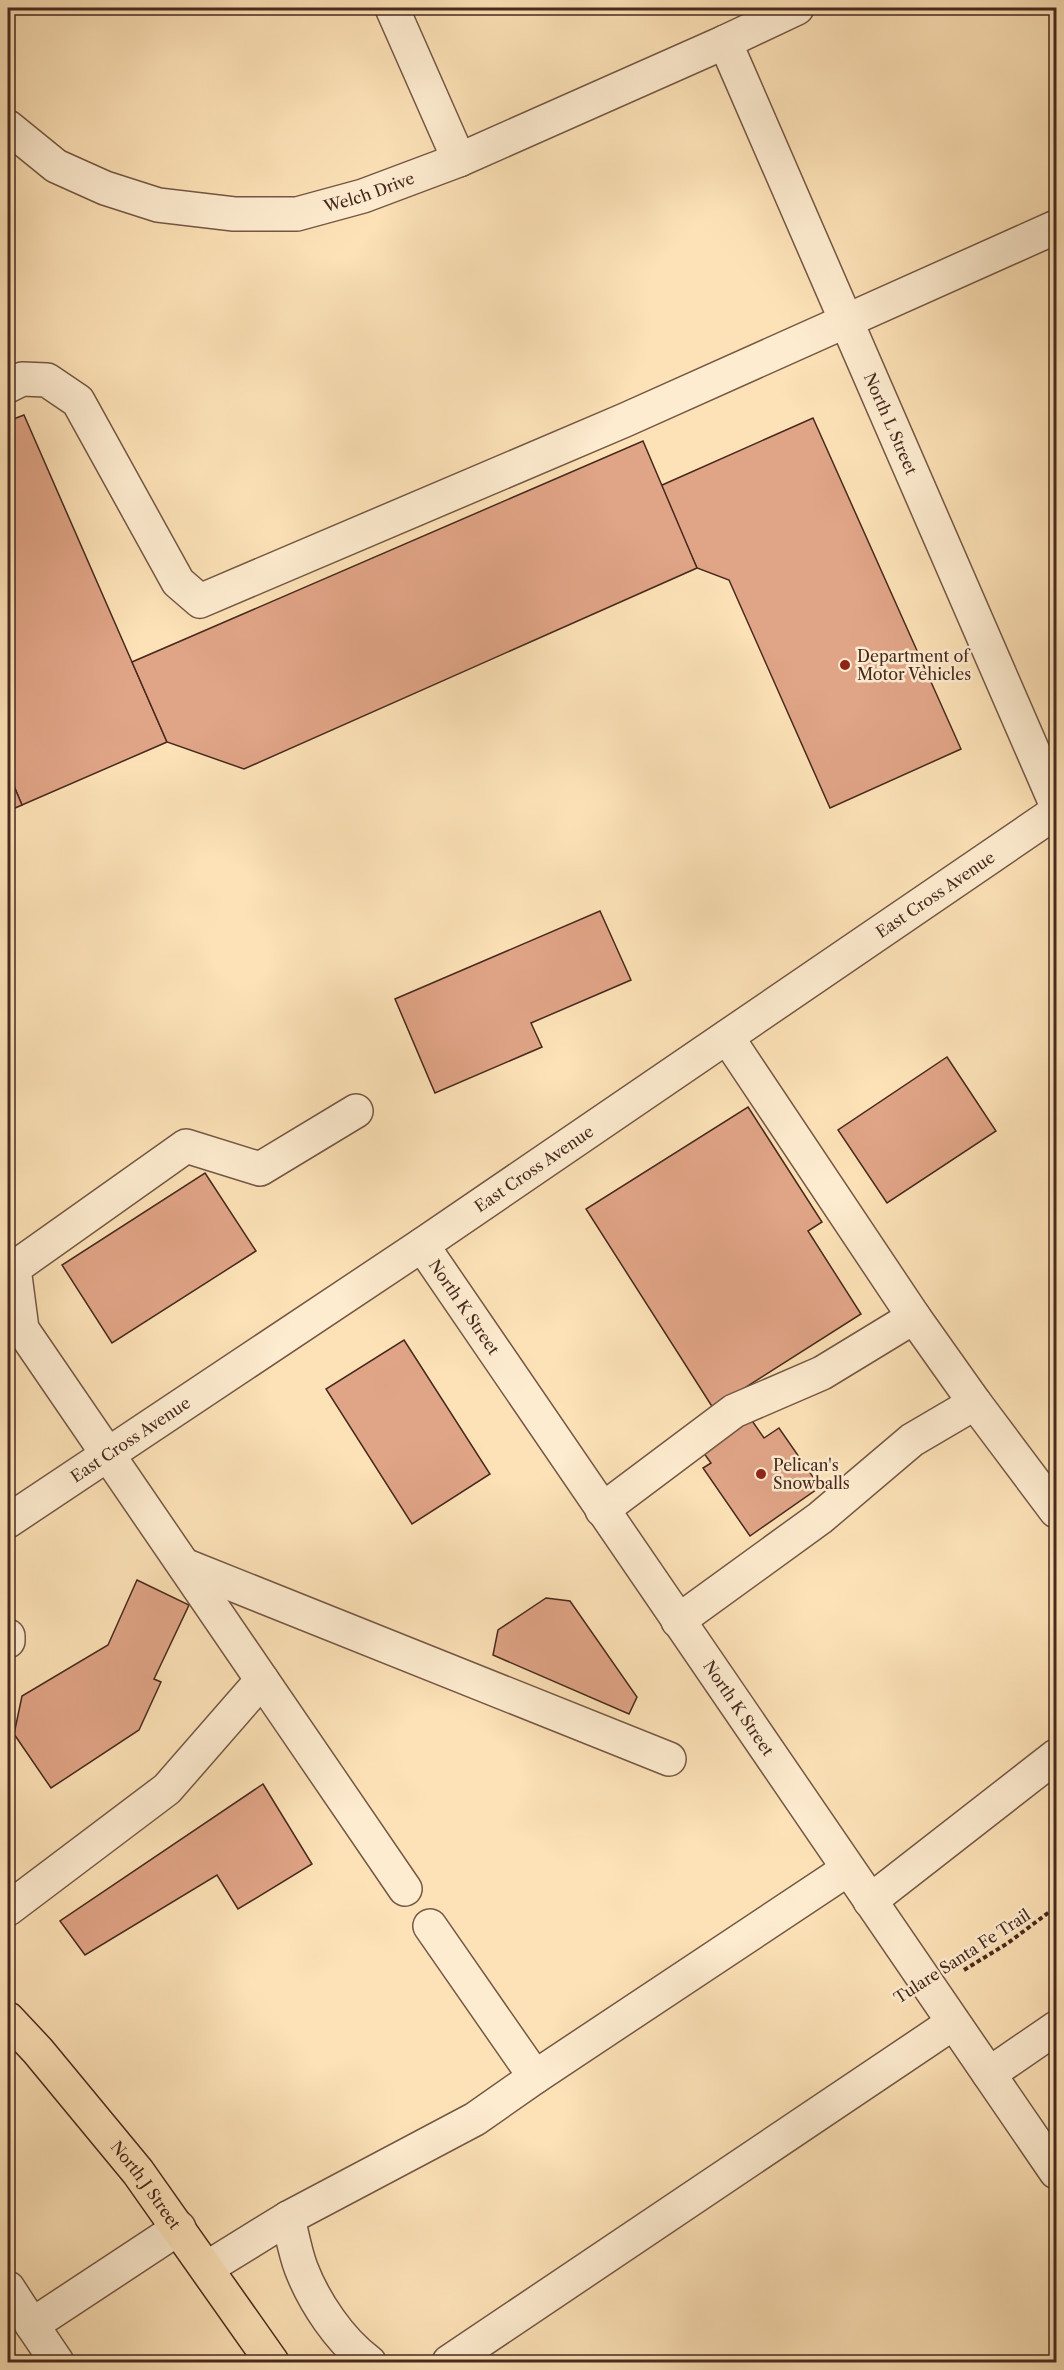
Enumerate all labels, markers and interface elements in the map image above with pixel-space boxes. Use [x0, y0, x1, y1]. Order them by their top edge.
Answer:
street label: Welch Drive [321, 168, 417, 217]
street label: North L Street [860, 370, 922, 478]
place label: Department of Motor Vehicles [857, 646, 971, 684]
marker: Department of Motor Vehicles [838, 658, 852, 672]
street label: East Cross Avenue [872, 847, 998, 942]
street label: East Cross Avenue [471, 1121, 597, 1216]
street label: North K Street [425, 1255, 504, 1359]
street label: East Cross Avenue [67, 1392, 194, 1486]
place label: Pelican's Snowballs [773, 1455, 850, 1493]
marker: Pelican's Snowballs [754, 1467, 768, 1481]
street label: North K Street [699, 1657, 778, 1760]
street label: Tulare Santa Fe Trail [890, 1904, 1034, 2008]
street label: North J Street [107, 2137, 185, 2233]

